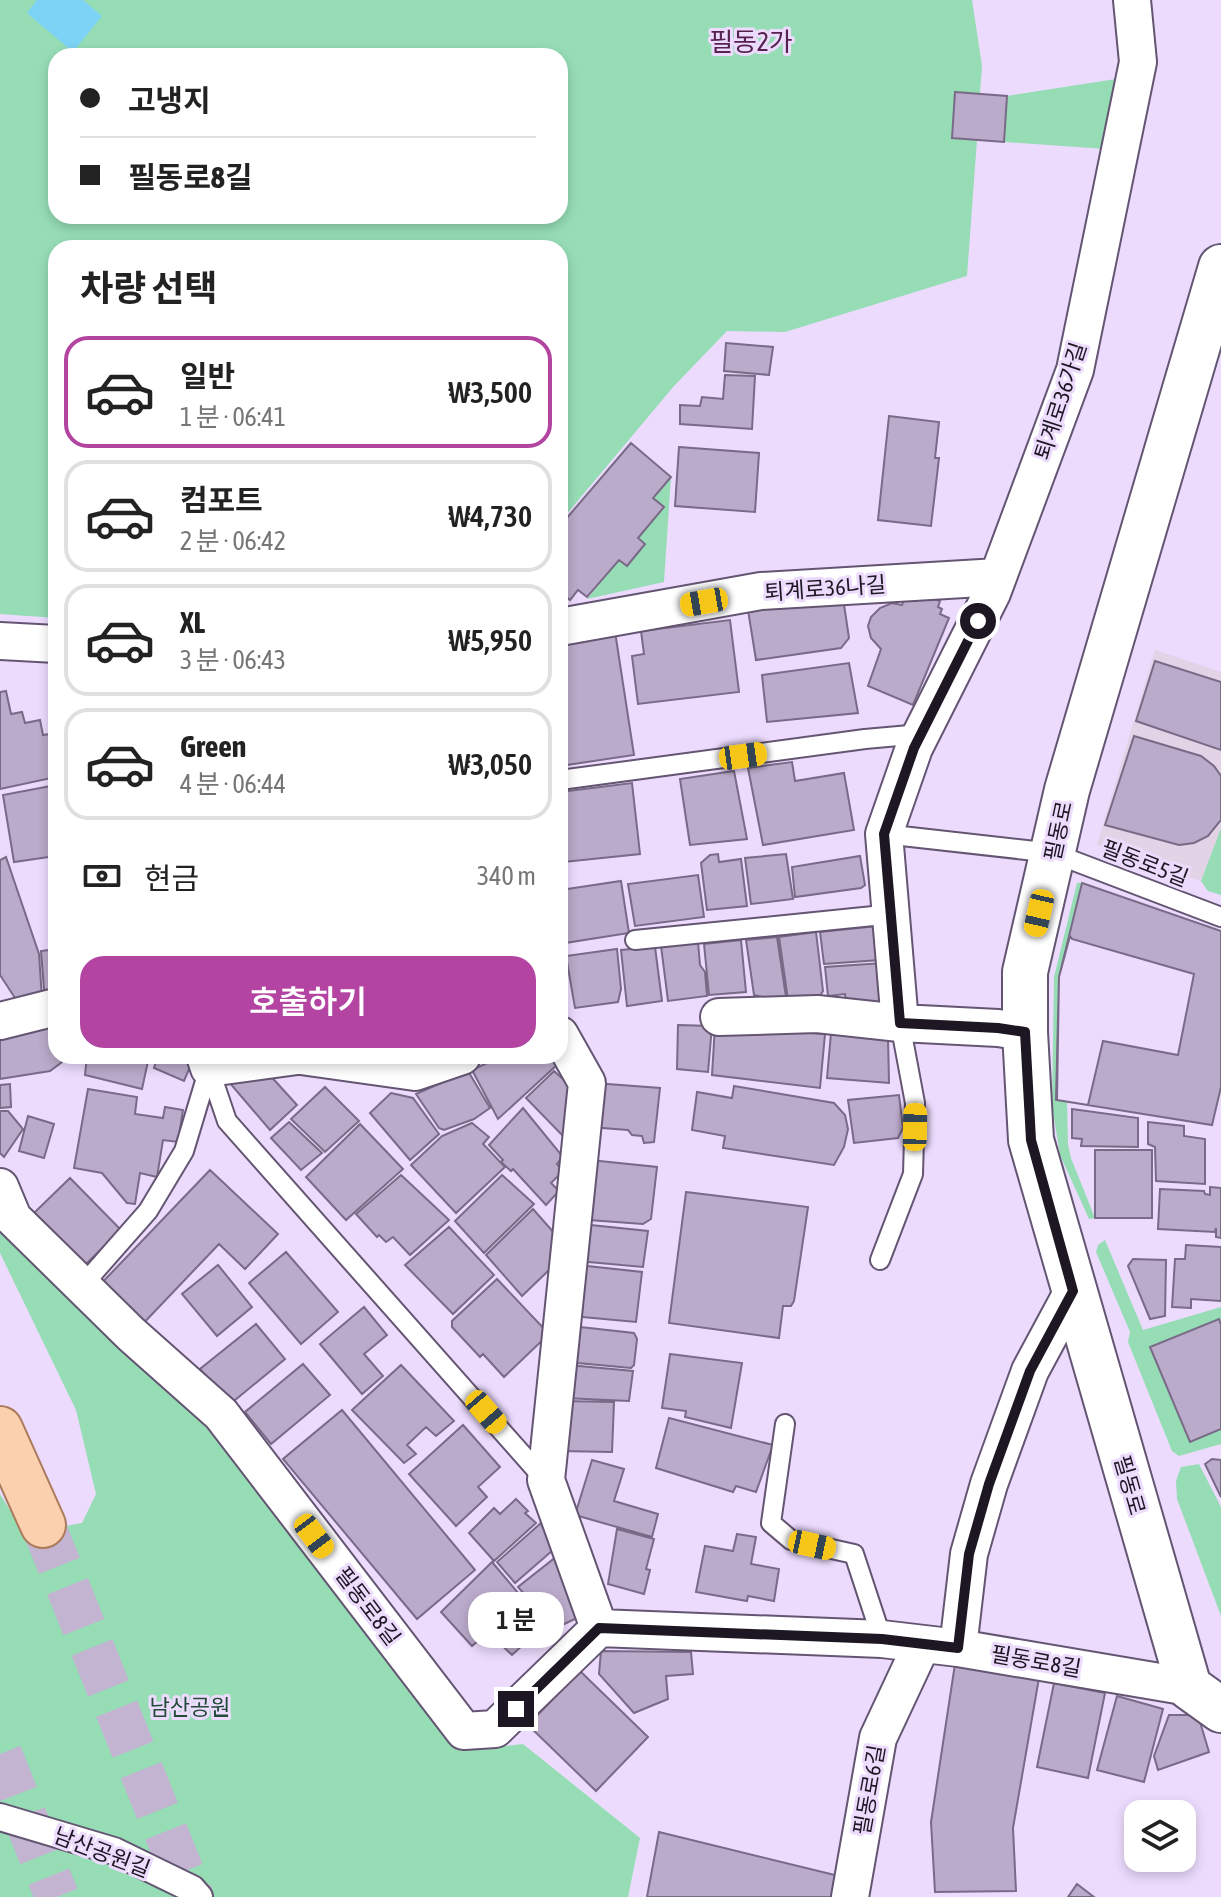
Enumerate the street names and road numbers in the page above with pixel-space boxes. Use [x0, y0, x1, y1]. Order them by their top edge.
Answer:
street label: 퇴계로36가길 [1029, 339, 1091, 463]
street label: 퇴계로36나길 [763, 571, 887, 605]
street label: 필동로 [1039, 799, 1077, 863]
street label: 필동로5길 [1098, 835, 1192, 891]
street label: 필동로 [1109, 1452, 1151, 1518]
street label: 필동로8길 [330, 1562, 406, 1650]
street label: 필동로8길 [989, 1640, 1083, 1682]
street label: 필동로6길 [848, 1743, 890, 1837]
street label: 남산공원길 [50, 1822, 154, 1882]

